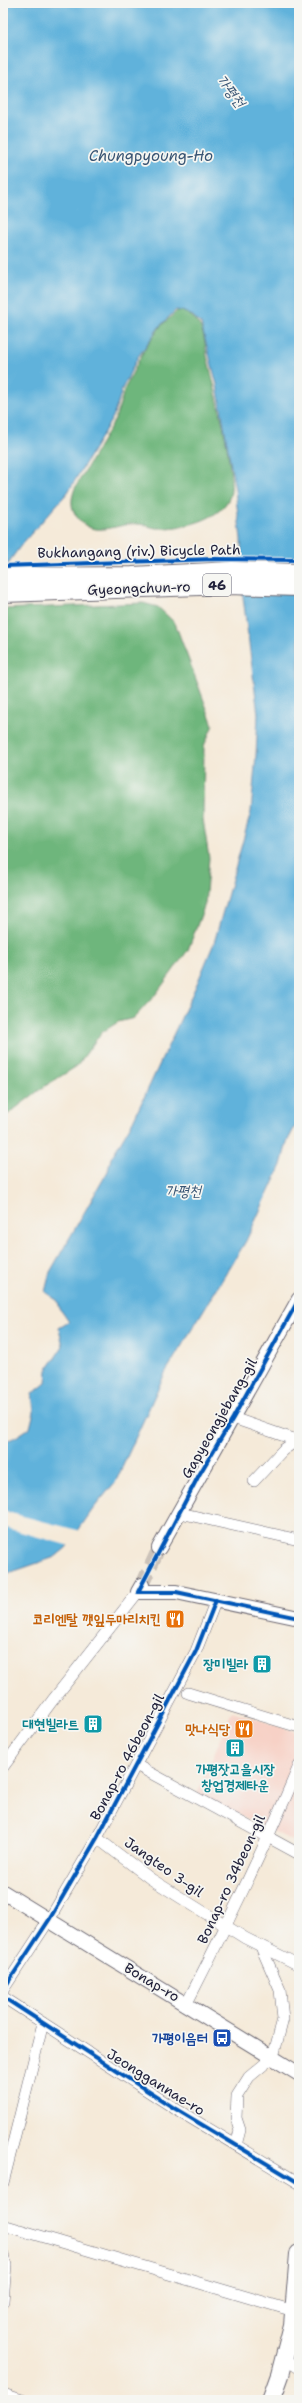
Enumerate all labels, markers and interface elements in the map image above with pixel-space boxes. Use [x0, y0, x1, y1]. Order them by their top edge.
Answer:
water label: 가평천 [212, 71, 251, 113]
water label: Chungpyoung-Ho [89, 146, 213, 166]
street label: Bukhangang (riv.) Bicycle Path [37, 540, 241, 562]
road number: 46 [203, 574, 231, 596]
street label: Gyeongchun-ro [87, 577, 191, 599]
water label: 가평천 [165, 1181, 203, 1201]
street label: Gapyeongjebang-gil [177, 1354, 261, 1481]
restaurant icon: 코리엔탈 깻잎두마리치킨 [164, 1608, 186, 1630]
place label: 코리엔탈 깻잎두마리치킨 [32, 1610, 161, 1628]
building icon: 장미빌라 [251, 1653, 273, 1675]
place label: 장미빌라 [203, 1655, 249, 1673]
street label: Bonap-ro 46beon-gil [86, 1690, 168, 1824]
building icon: 대현빌라트 [82, 1713, 104, 1735]
place label: 대현빌라트 [22, 1715, 79, 1733]
restaurant icon: 맛나식당 [233, 1718, 255, 1740]
place label: 맛나식당 [185, 1720, 231, 1738]
building icon: 가평잣고을시장 창업경제타운 [224, 1737, 246, 1759]
place label: 가평잣고을시장 창업경제타운 [196, 1760, 275, 1794]
street label: Bonap-ro 34beon-gil [193, 1811, 269, 1947]
street label: Jangteo 3-gil [121, 1833, 208, 1901]
street label: Bonap-ro [121, 1958, 183, 2006]
bus stop icon: 가평이음터 [211, 2027, 233, 2049]
place label: 가평이음터 [152, 2029, 208, 2047]
street label: Jeonggannae-ro [104, 2045, 208, 2119]

